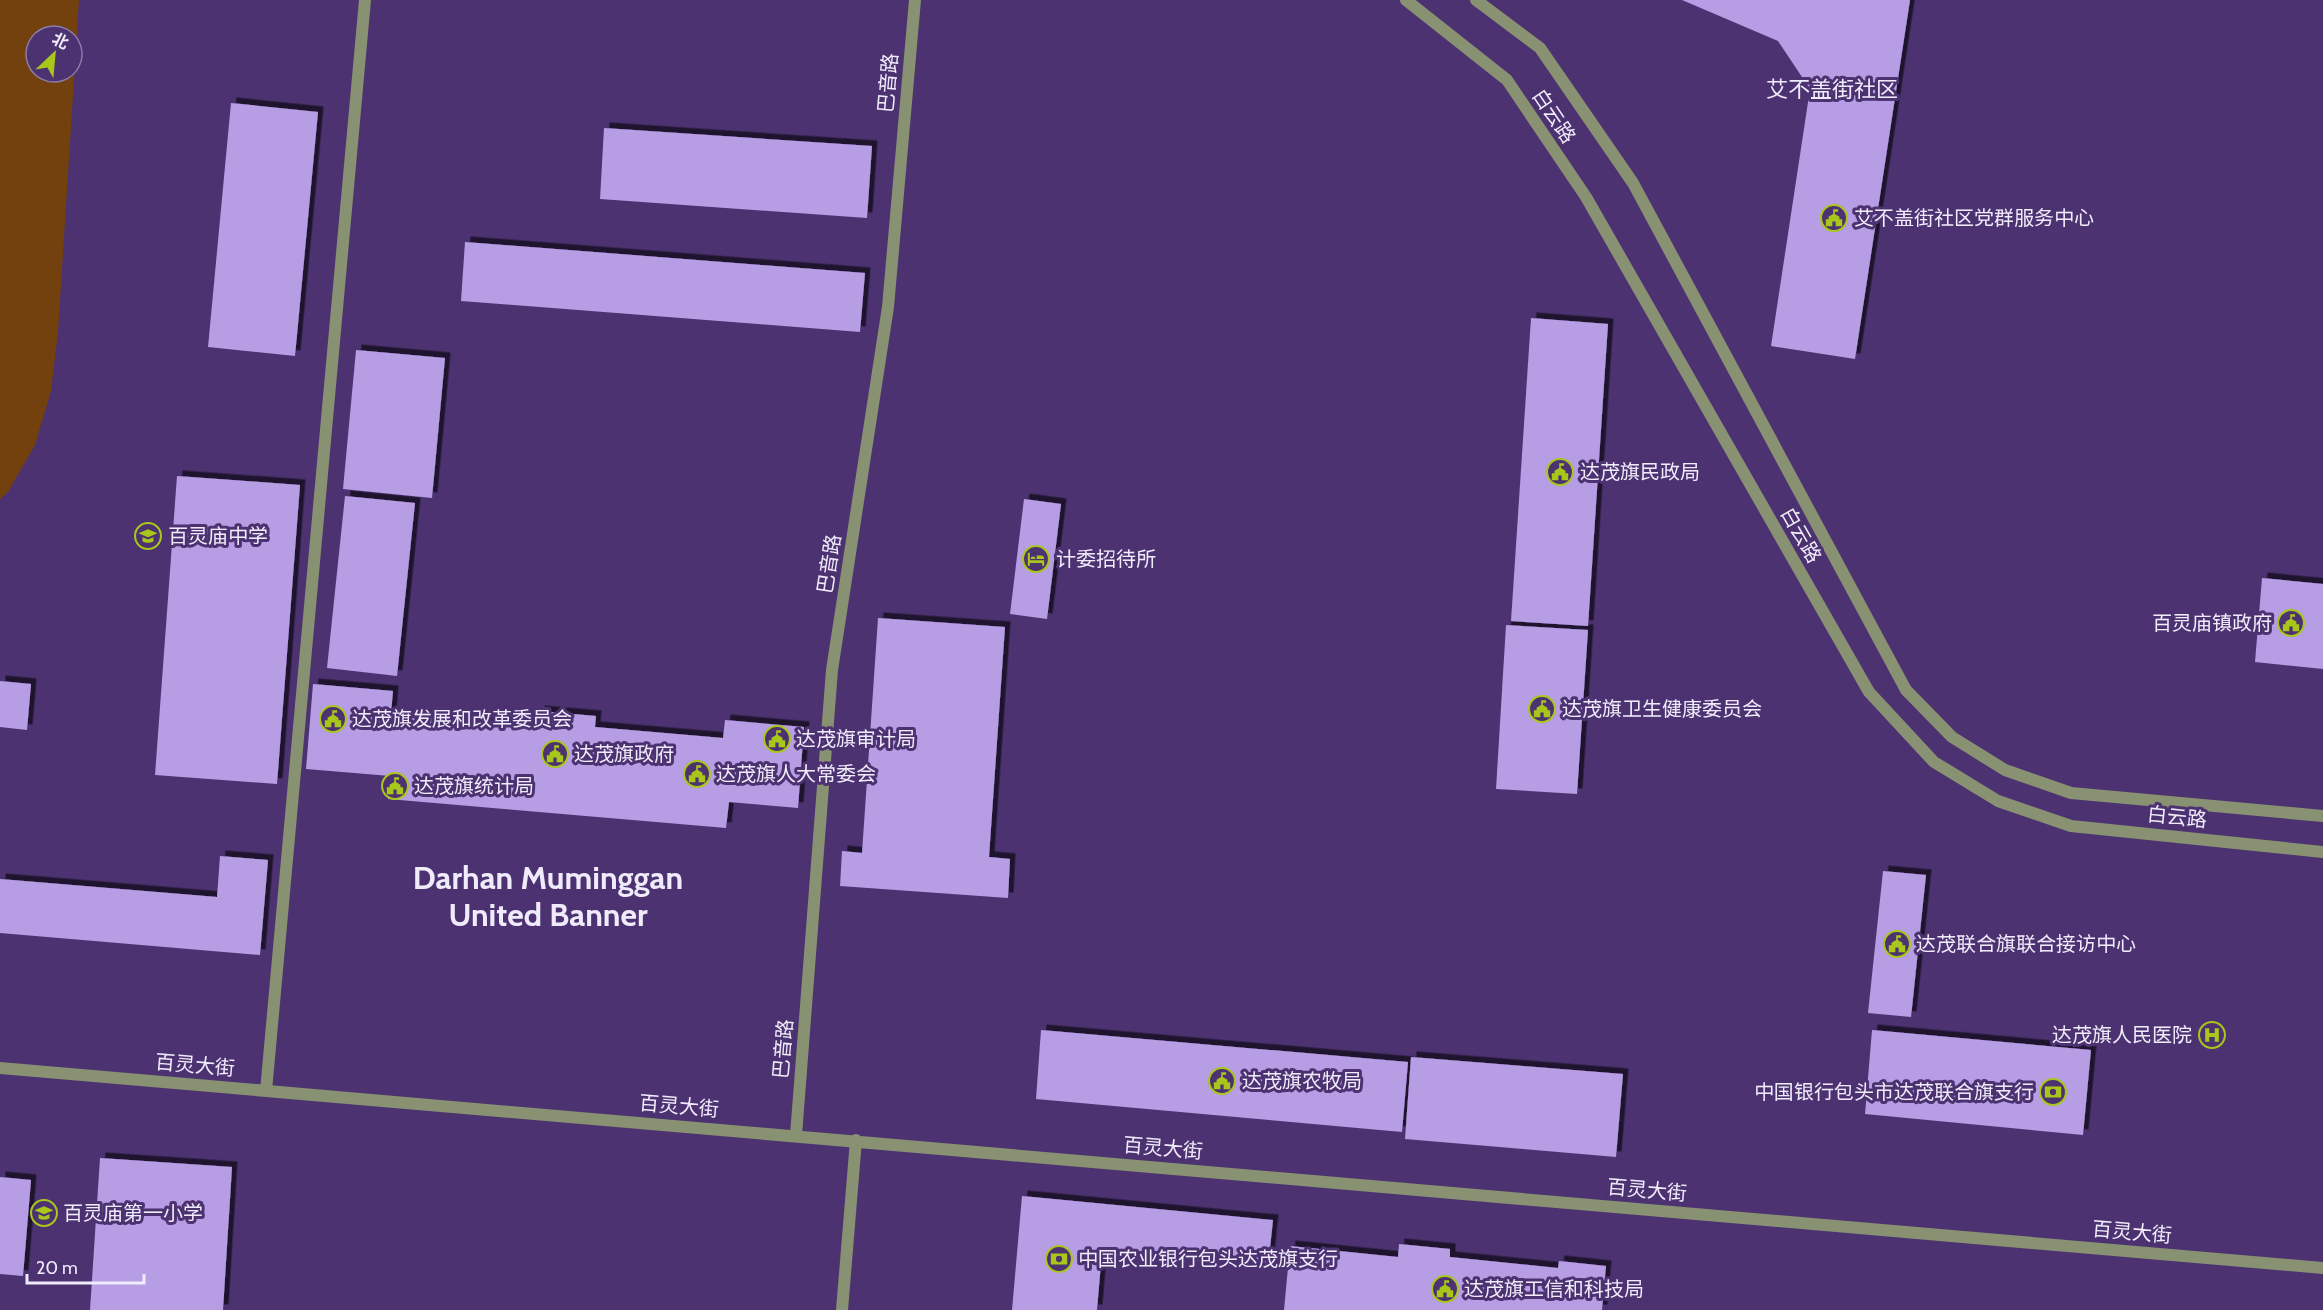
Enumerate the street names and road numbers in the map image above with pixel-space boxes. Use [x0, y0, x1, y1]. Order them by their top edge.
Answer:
street label: 巴音路 [873, 52, 903, 114]
street label: 白云路 [1527, 84, 1581, 148]
street label: 白云路 [1776, 503, 1826, 567]
street label: 巴音路 [812, 532, 846, 596]
street label: 白云路 [2146, 802, 2208, 832]
street label: 巴音路 [768, 1018, 798, 1080]
street label: 百灵大街 [154, 1050, 236, 1080]
street label: 百灵大街 [638, 1091, 720, 1121]
street label: 百灵大街 [1122, 1133, 1204, 1163]
street label: 百灵大街 [1606, 1175, 1688, 1205]
street label: 百灵大街 [2091, 1217, 2173, 1247]

